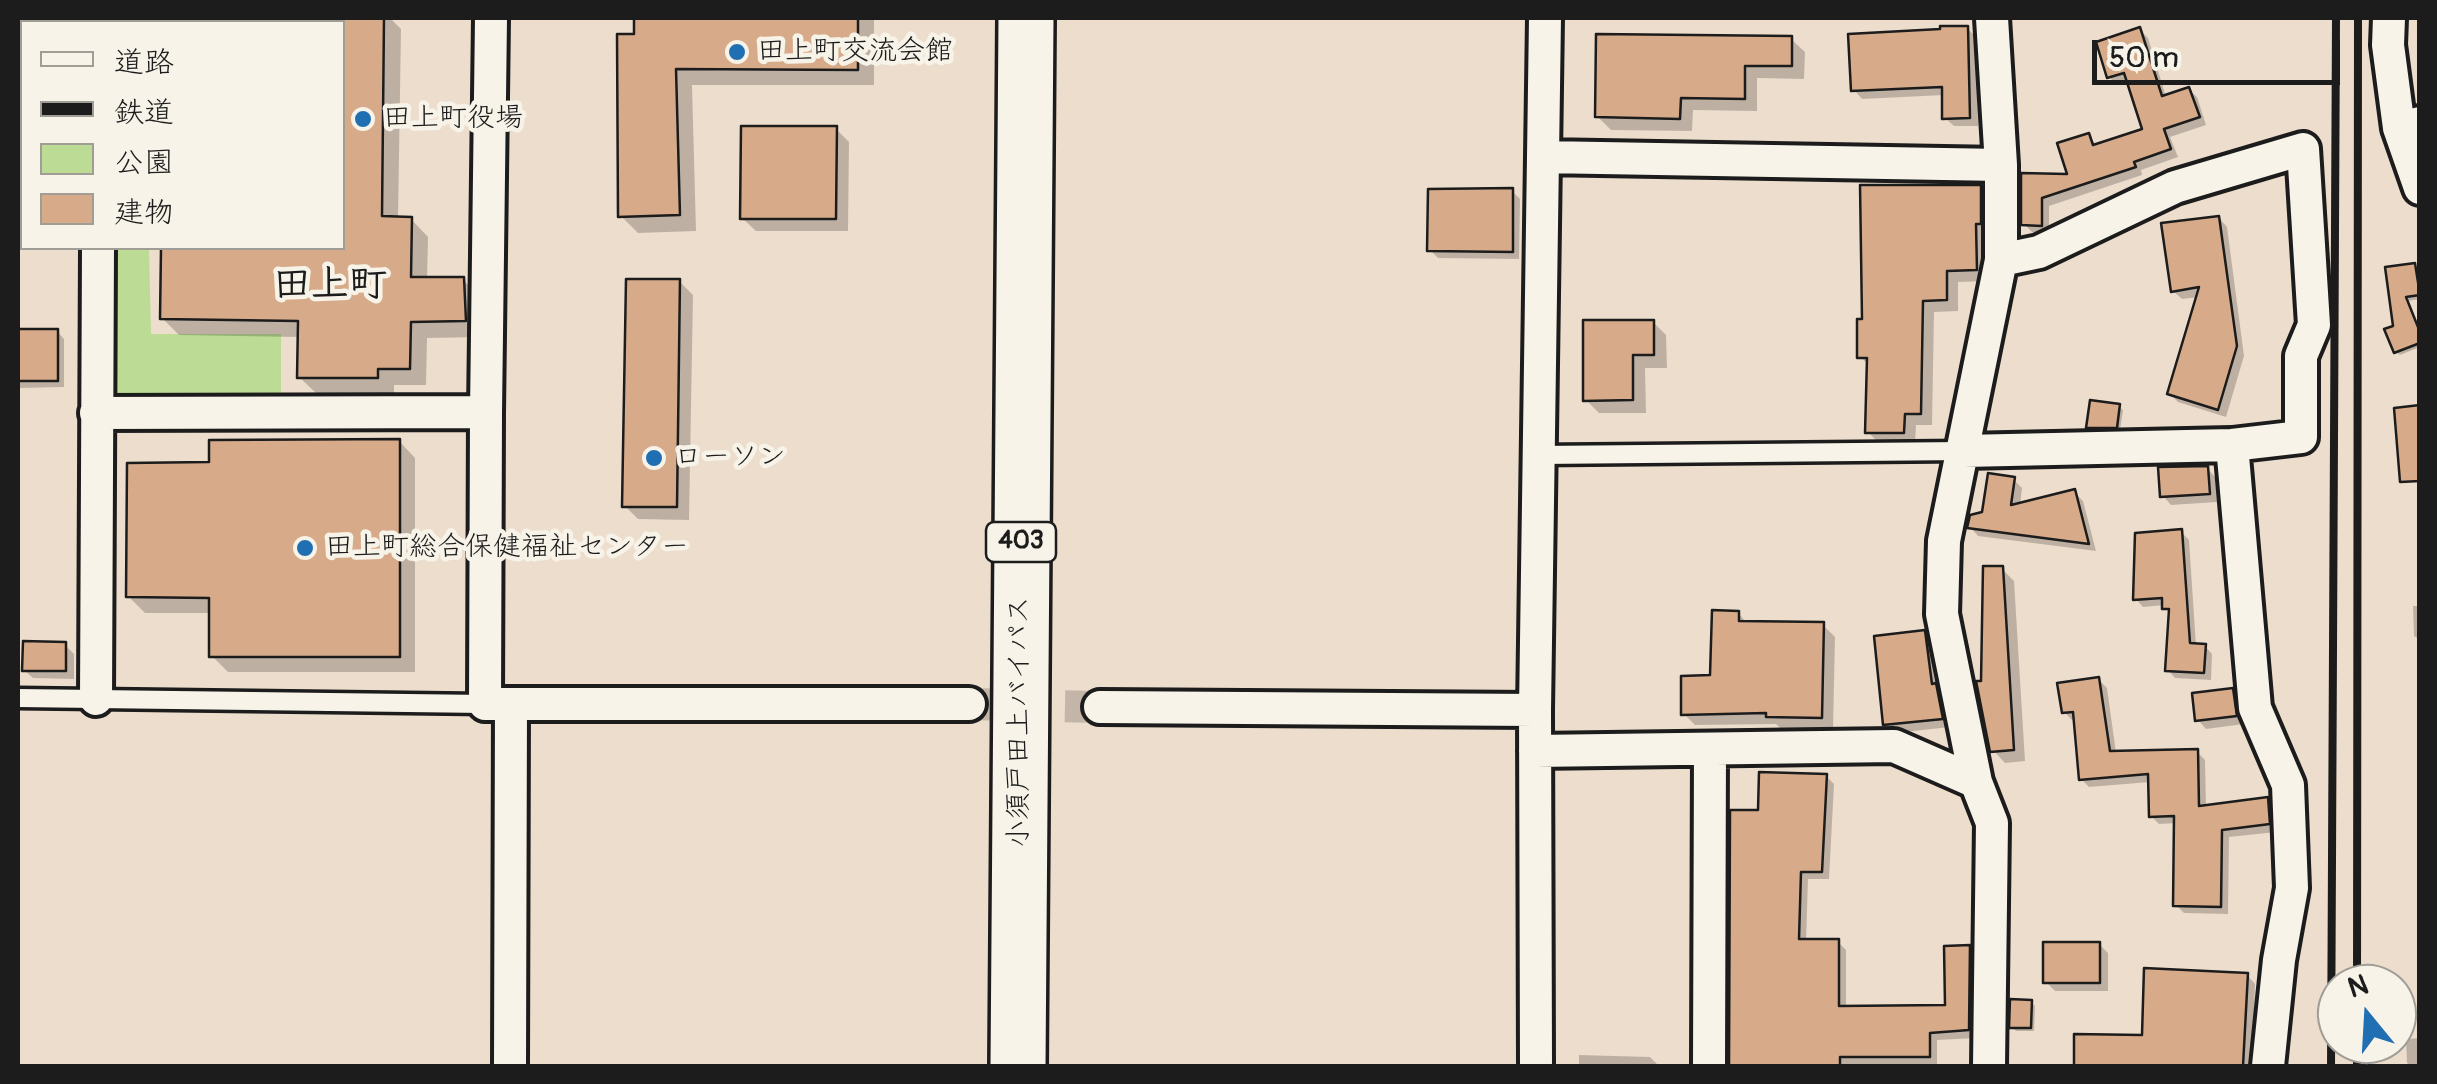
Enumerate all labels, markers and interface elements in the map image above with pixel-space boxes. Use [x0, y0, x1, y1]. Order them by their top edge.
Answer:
legend [20, 20, 345, 250]
scale bar [2097, 20, 2344, 82]
place label: 田上町交流会館 [757, 35, 953, 69]
text: 50 m [2109, 39, 2179, 76]
marker: 田上町交流会館 [726, 41, 748, 63]
text: 道路 [114, 44, 174, 81]
text: 鉄道 [114, 94, 174, 131]
place label: 田上町役場 [383, 102, 523, 136]
marker: 田上町役場 [352, 108, 374, 130]
text: 公園 [114, 144, 174, 181]
text: 建物 [114, 194, 174, 231]
district label: 田上町 [273, 263, 387, 309]
place label: ローソン [674, 441, 786, 475]
marker: ローソン [643, 447, 665, 469]
road number: 403 [986, 522, 1056, 562]
place label: 田上町総合保健福祉センター [325, 531, 689, 565]
marker: 田上町総合保健福祉センター [294, 537, 316, 559]
street label: 小須戸田上バイパス [1003, 596, 1037, 848]
north arrow [2317, 964, 2417, 1064]
text: N [2344, 967, 2373, 1006]

